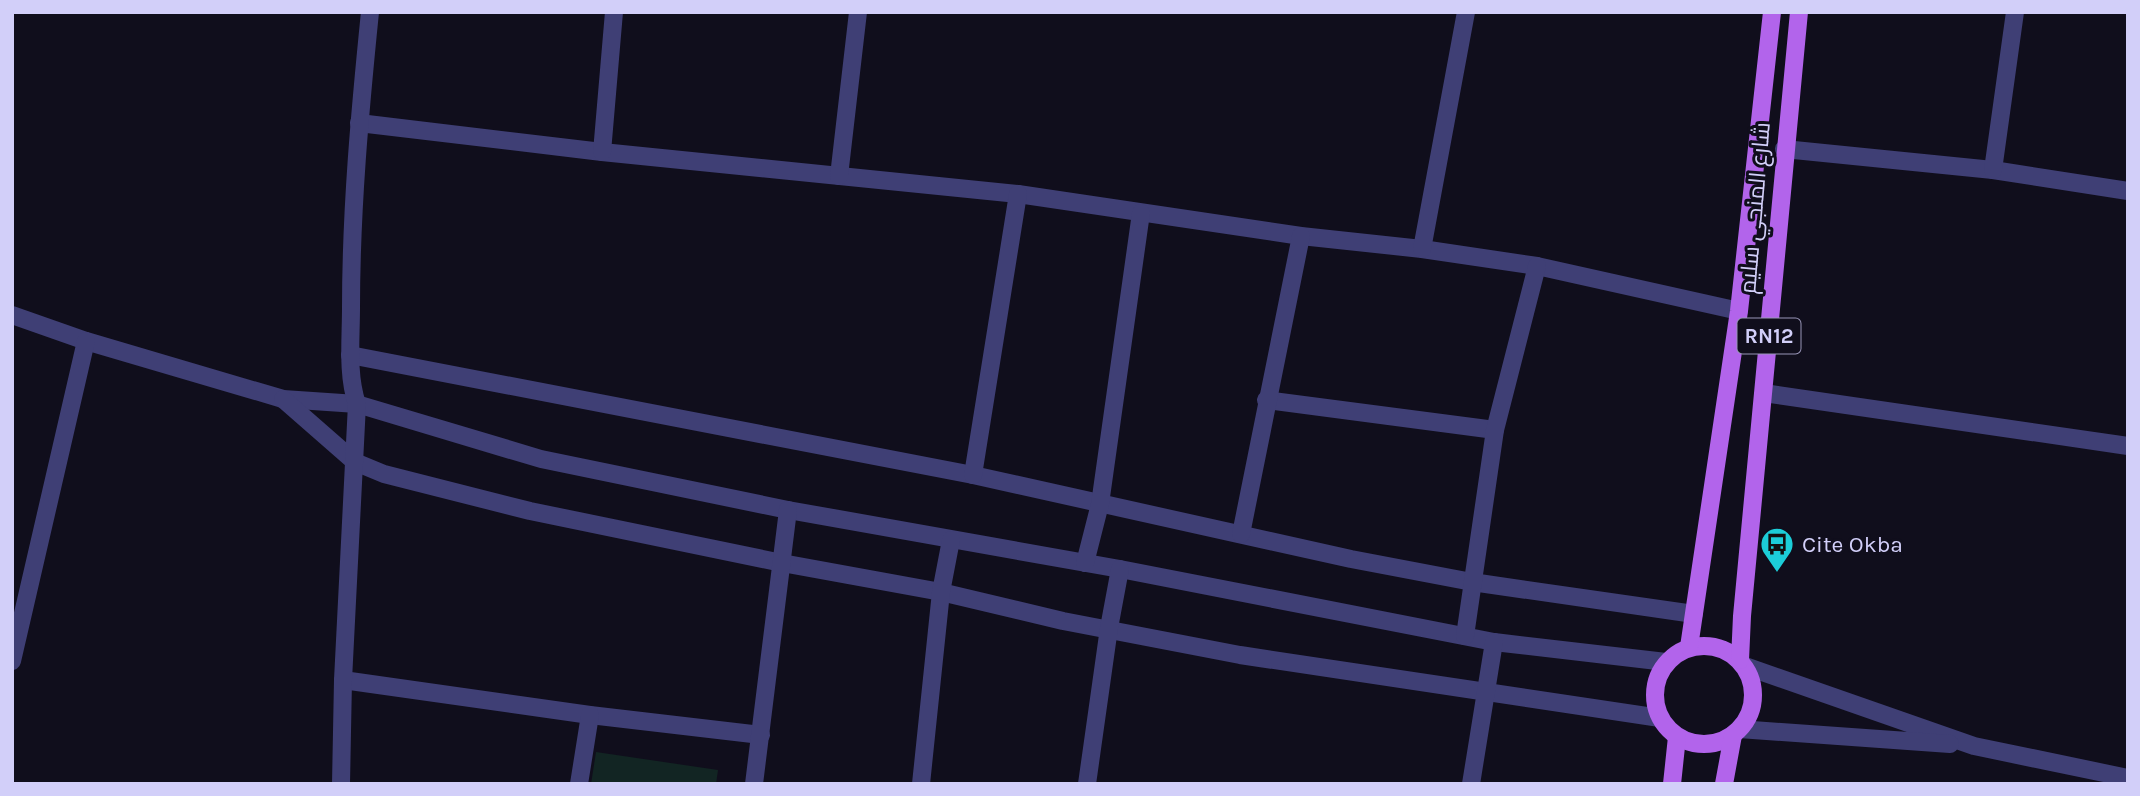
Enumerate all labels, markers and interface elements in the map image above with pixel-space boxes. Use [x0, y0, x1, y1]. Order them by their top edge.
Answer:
street label: شارع المنجي سليم [1734, 121, 1780, 295]
road number: RN12 [1738, 318, 1800, 354]
bus stop icon: Cite Okba [1758, 525, 1796, 574]
place label: Cite Okba [1802, 531, 1903, 558]

